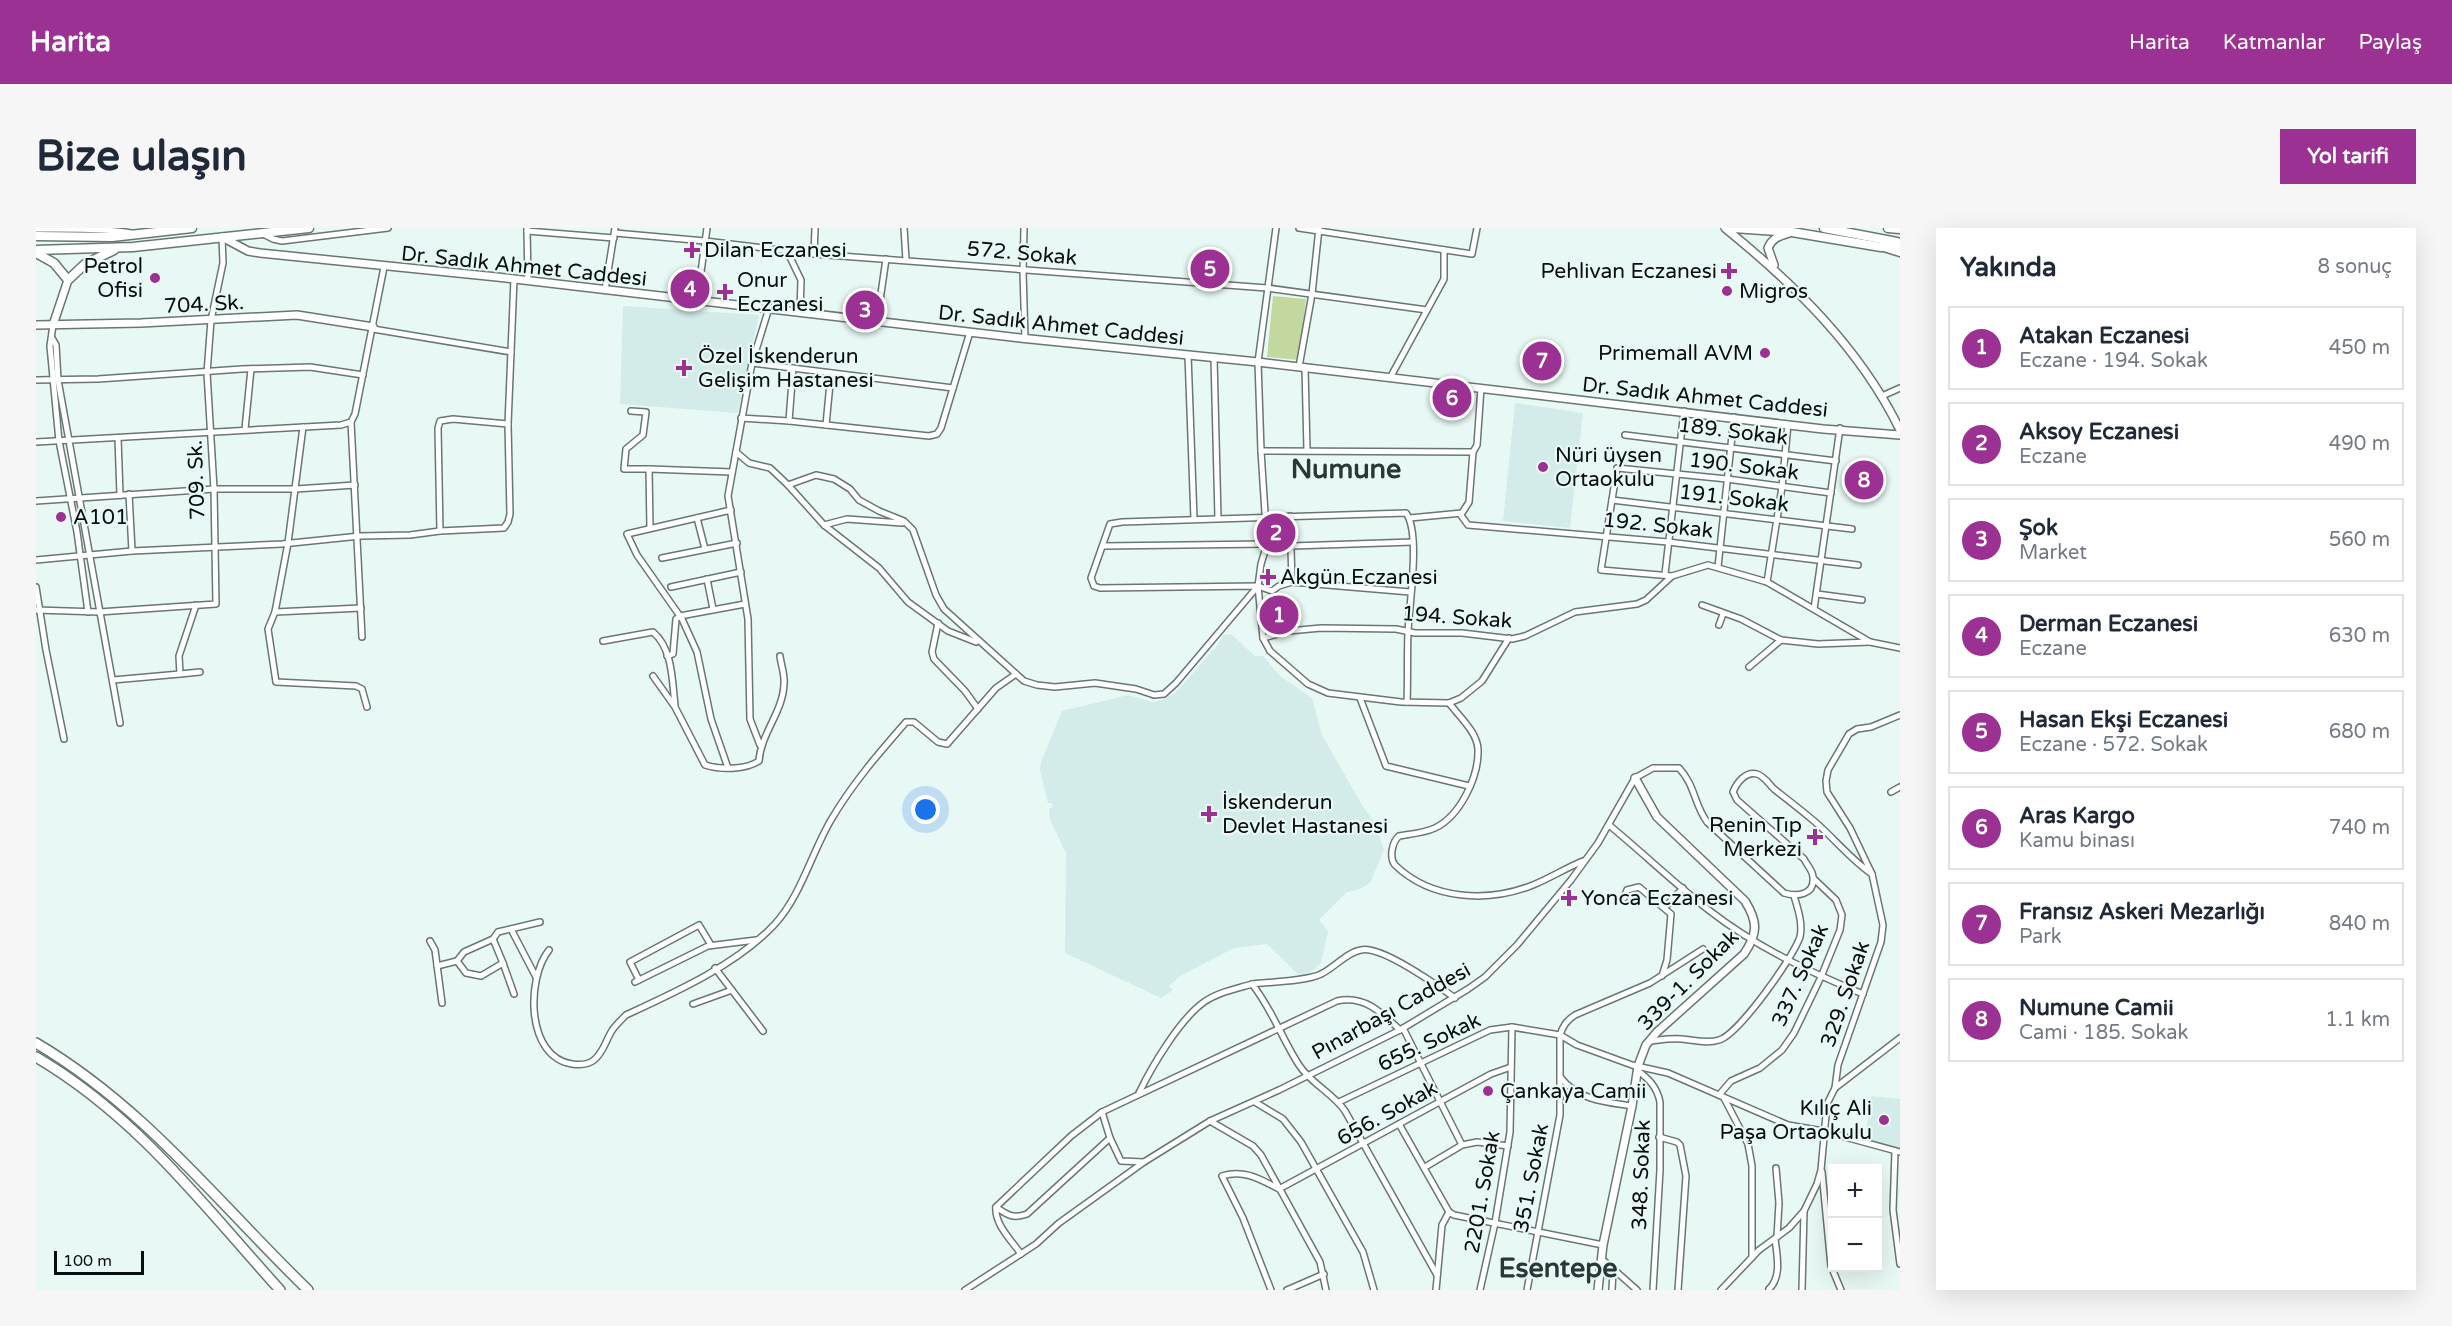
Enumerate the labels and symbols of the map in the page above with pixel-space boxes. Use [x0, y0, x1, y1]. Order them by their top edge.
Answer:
street label: 572. Sokak [966, 236, 1078, 271]
place label: Dilan Eczanesi [704, 238, 847, 263]
street label: Dr. Sadık Ahmet Caddesi [400, 241, 648, 292]
marker: Dilan Eczanesi [685, 243, 699, 257]
pin: 5 [1190, 246, 1230, 291]
place label: Petrol Ofisi [84, 254, 143, 303]
place label: Pehlivan Eczanesi [1540, 259, 1717, 284]
marker: Pehlivan Eczanesi [1722, 264, 1736, 278]
pin: 4 [670, 266, 710, 312]
place label: Onur Eczanesi [737, 268, 824, 317]
marker: Petrol Ofisi [148, 271, 162, 285]
place label: Migros [1739, 279, 1808, 304]
marker: Migros [1720, 284, 1734, 298]
marker: Onur Eczanesi [718, 285, 732, 299]
pin: 3 [846, 288, 884, 332]
street label: 704. Sk. [163, 290, 245, 319]
street label: Dr. Sadık Ahmet Caddesi [937, 300, 1185, 351]
pin: 7 [1522, 338, 1562, 384]
place label: Primemall AVM [1598, 341, 1753, 366]
place label: Özel İskenderun Gelişim Hastanesi [698, 344, 874, 393]
marker: Primemall AVM [1758, 346, 1772, 360]
marker: Özel İskenderun Gelişim Hastanesi [675, 359, 693, 377]
street label: Dr. Sadık Ahmet Caddesi [1581, 372, 1829, 423]
pin: 6 [1432, 376, 1472, 420]
street label: 189. Sokak [1676, 412, 1789, 451]
street label: 709. Sk. [183, 439, 210, 520]
place label: Nüri üysen Ortaokulu [1555, 443, 1662, 492]
street label: 190. Sokak [1687, 447, 1800, 486]
district label: Numune [1291, 453, 1401, 486]
pin: 8 [1844, 458, 1884, 502]
marker: Nüri üysen Ortaokulu [1536, 460, 1550, 474]
street label: 191. Sokak [1677, 479, 1790, 518]
place label: A101 [73, 505, 128, 530]
street label: 192. Sokak [1602, 507, 1714, 544]
marker: A101 [54, 510, 68, 524]
pin: 2 [1256, 510, 1296, 556]
place label: Akgün Eczanesi [1280, 565, 1438, 590]
marker: Akgün Eczanesi [1261, 570, 1275, 584]
pin: 1 [1260, 592, 1298, 638]
street label: 194. Sokak [1401, 601, 1513, 634]
place label: İskenderun Devlet Hastanesi [1222, 790, 1388, 839]
your location [911, 795, 940, 824]
marker: İskenderun Devlet Hastanesi [1200, 805, 1218, 823]
place label: Renin Tıp Merkezi [1709, 813, 1802, 862]
marker: Renin Tıp Merkezi [1806, 828, 1824, 846]
place label: Yonca Eczanesi [1581, 886, 1733, 911]
marker: Yonca Eczanesi [1562, 891, 1576, 905]
street label: 337. Sokak [1767, 920, 1834, 1030]
street label: 339-1. Sokak [1633, 925, 1744, 1036]
street label: 329. Sokak [1816, 938, 1875, 1051]
street label: Pınarbaşı Caddesi [1307, 957, 1475, 1065]
street label: 655. Sokak [1374, 1008, 1485, 1077]
street label: 656. Sokak [1333, 1076, 1442, 1151]
place label: Çankaya Camii [1500, 1079, 1647, 1104]
marker: Çankaya Camii [1481, 1084, 1495, 1098]
place label: Kılıç Ali Paşa Ortaokulu [1720, 1096, 1872, 1145]
marker: Kılıç Ali Paşa Ortaokulu [1877, 1113, 1891, 1127]
street label: 348. Sokak [1627, 1119, 1656, 1231]
street label: 351. Sokak [1509, 1121, 1554, 1235]
street label: 2201. Sokak [1459, 1129, 1506, 1255]
scale bar [54, 1248, 144, 1276]
district label: Esentepe [1498, 1252, 1618, 1285]

